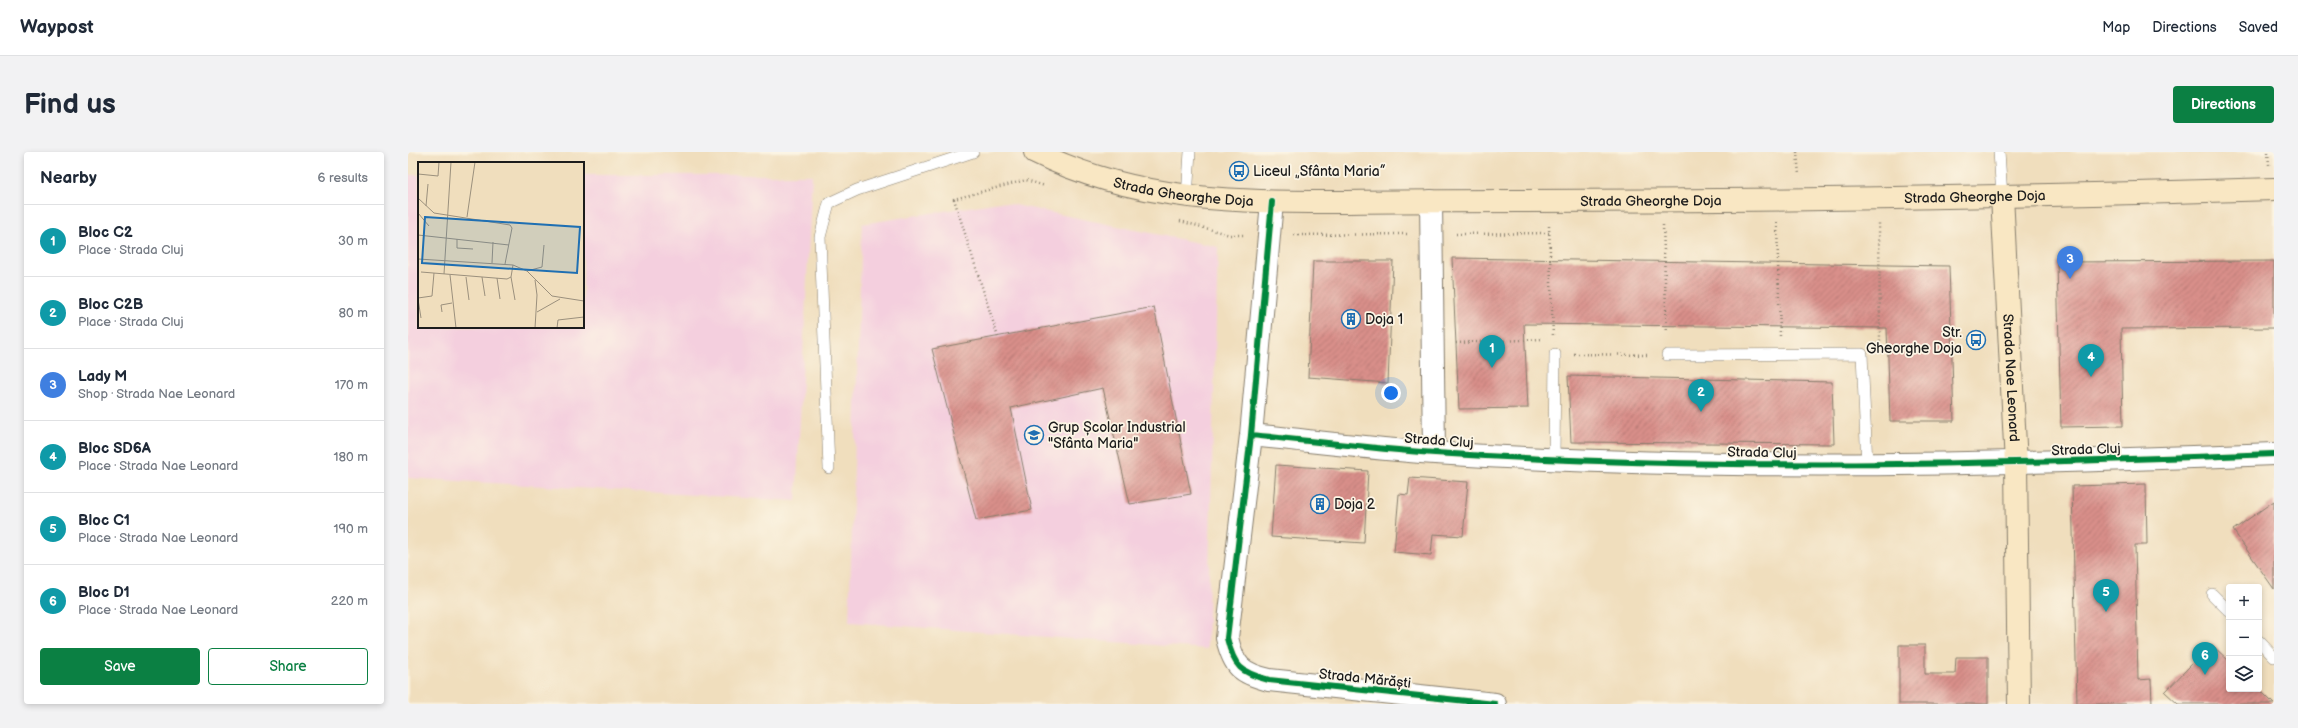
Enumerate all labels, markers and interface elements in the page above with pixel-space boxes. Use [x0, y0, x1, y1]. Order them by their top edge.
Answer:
text: Waypost [20, 16, 94, 39]
text: Map [2102, 19, 2130, 36]
text: Directions [2152, 19, 2217, 36]
text: Saved [2239, 19, 2278, 36]
button: Directions [2173, 86, 2274, 123]
text: Find us [24, 88, 116, 121]
bus stop icon: Liceul „Sfânta Maria” [1228, 160, 1250, 182]
inset map [418, 162, 584, 328]
place label: Liceul „Sfânta Maria” [1253, 163, 1386, 180]
text: Nearby [40, 168, 97, 188]
text: 6 results [318, 170, 368, 186]
street label: Strada Gheorghe Doja [1111, 174, 1254, 210]
street label: Strada Gheorghe Doja [1904, 187, 2046, 207]
street label: Strada Gheorghe Doja [1580, 192, 1722, 210]
text: Bloc C2 [78, 223, 133, 242]
text: 1 [50, 233, 56, 249]
text: 30 m [338, 233, 368, 249]
text: Place · Strada Cluj [78, 242, 184, 258]
pin: 3 [2057, 246, 2083, 279]
text: Bloc C2B [78, 295, 143, 314]
text: 2 [49, 305, 57, 321]
text: 80 m [339, 305, 368, 321]
building icon: Doja 1 [1340, 308, 1362, 330]
place label: Doja 1 [1365, 311, 1403, 328]
street label: Strada Nae Leonard [1999, 313, 2023, 442]
text: Place · Strada Cluj [78, 314, 184, 330]
place label: Str. Gheorghe Doja [1866, 324, 1962, 357]
bus stop icon: Str. Gheorghe Doja [1965, 329, 1987, 351]
pin: 1 [1479, 335, 1505, 368]
pin: 4 [2078, 344, 2104, 377]
text: Lady M [78, 367, 127, 386]
text: 3 [49, 377, 57, 393]
text: 170 m [335, 377, 368, 393]
pin: 2 [1688, 379, 1714, 412]
your location [1381, 383, 1401, 403]
text: Shop · Strada Nae Leonard [78, 386, 235, 402]
place label: Grup Școlar Industrial "Sfânta Maria" [1048, 419, 1186, 452]
school or university icon: Grup Școlar Industrial "Sfânta Maria" [1023, 424, 1045, 446]
street label: Strada Cluj [1404, 430, 1474, 451]
text: Bloc SD6A [78, 439, 151, 458]
street label: Strada Cluj [2051, 440, 2121, 459]
street label: Strada Cluj [1727, 443, 1797, 462]
text: 4 [49, 449, 57, 465]
text: 180 m [333, 449, 368, 465]
text: Place · Strada Nae Leonard [78, 458, 238, 474]
building icon: Doja 2 [1309, 493, 1331, 515]
place label: Doja 2 [1334, 496, 1376, 513]
text: Bloc C1 [78, 511, 130, 530]
text: 5 [49, 521, 57, 537]
text: 190 m [334, 521, 368, 537]
text: Place · Strada Nae Leonard [78, 530, 238, 546]
pin: 5 [2093, 579, 2119, 612]
text: Bloc D1 [78, 583, 130, 602]
map controls [2226, 584, 2262, 692]
button: + [2226, 584, 2262, 620]
text: 6 [49, 593, 57, 609]
text: 220 m [331, 593, 368, 609]
text: Place · Strada Nae Leonard [78, 602, 238, 618]
button: − [2226, 620, 2262, 656]
pin: 6 [2192, 642, 2218, 675]
button: Save [40, 648, 200, 685]
button: Share [208, 648, 368, 685]
button: layers [2226, 656, 2262, 692]
street label: Strada Mărăști [1318, 665, 1412, 692]

